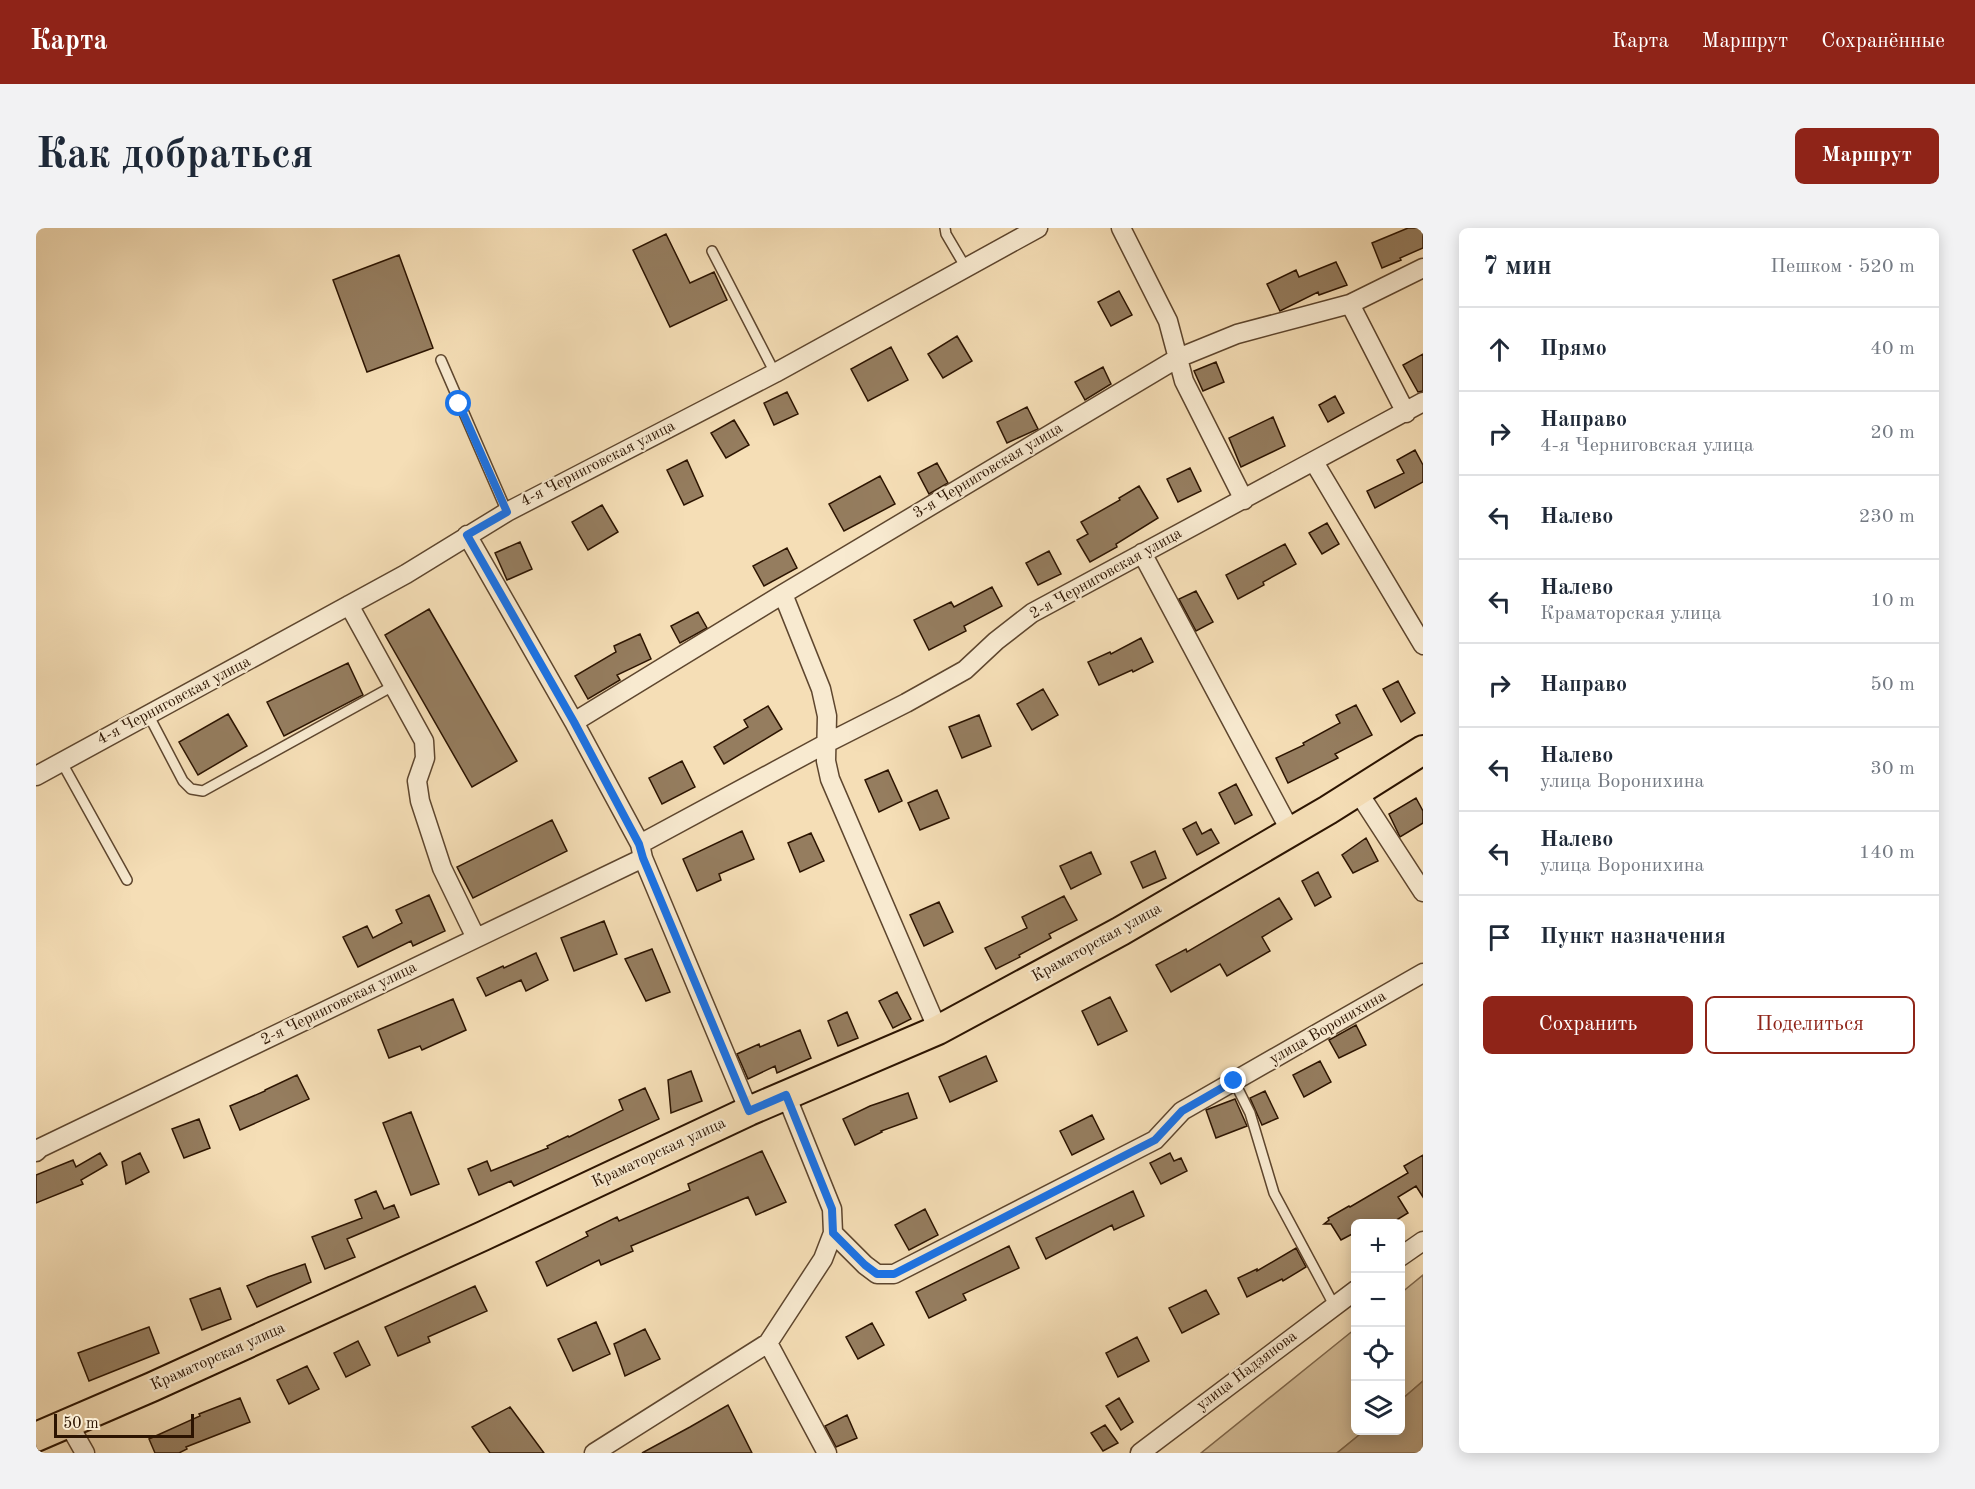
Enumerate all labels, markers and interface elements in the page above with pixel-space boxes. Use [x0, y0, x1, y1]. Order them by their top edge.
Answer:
text: Карта [30, 28, 108, 56]
text: Карта [1612, 31, 1669, 52]
text: Маршрут [1702, 31, 1788, 52]
text: Сохранённые [1821, 31, 1945, 52]
button: Маршрут [1795, 128, 1939, 184]
text: Как добраться [36, 135, 313, 177]
text: 7 мин [1483, 254, 1552, 280]
text: Пешком · 520 m [1770, 257, 1915, 277]
icon: ahead [1483, 333, 1516, 366]
text: Прямо [1540, 338, 1607, 360]
text: 40 m [1870, 339, 1915, 359]
route start [445, 390, 471, 416]
text: Направо [1540, 409, 1627, 431]
icon: right [1483, 417, 1516, 450]
street label: 4-я Черниговская улица [518, 418, 678, 510]
street label: 3-я Черниговская улица [911, 420, 1066, 522]
text: 20 m [1870, 423, 1915, 443]
text: 4-я Черниговская улица [1540, 436, 1754, 456]
icon: left [1483, 501, 1516, 534]
text: Налево [1540, 506, 1613, 528]
text: 230 m [1859, 507, 1915, 527]
street label: 2-я Черниговская улица [1027, 525, 1185, 622]
text: Налево [1540, 577, 1613, 599]
icon: left [1483, 585, 1516, 618]
text: 10 m [1870, 591, 1915, 611]
text: Краматорская улица [1540, 604, 1722, 624]
street label: 4-я Черниговская улица [95, 654, 253, 748]
icon: right [1483, 669, 1516, 702]
text: Направо [1540, 674, 1627, 696]
text: 50 m [1870, 675, 1915, 695]
text: Налево [1540, 745, 1613, 767]
icon: left [1483, 753, 1516, 786]
text: 30 m [1870, 759, 1915, 779]
text: улица Воронихина [1540, 772, 1704, 792]
text: Налево [1540, 829, 1613, 851]
icon: left [1483, 837, 1516, 870]
text: 140 m [1859, 843, 1915, 863]
text: улица Воронихина [1540, 856, 1704, 876]
street label: Краматорская улица [1030, 901, 1165, 985]
icon: arrive [1483, 921, 1516, 954]
text: Пункт назначения [1540, 926, 1726, 948]
street label: 2-я Черниговская улица [259, 959, 419, 1049]
street label: улица Воронихина [1267, 988, 1389, 1068]
button: Сохранить [1483, 996, 1693, 1054]
button: Поделиться [1705, 996, 1915, 1054]
route end [1220, 1067, 1246, 1093]
street label: Краматорская улица [590, 1115, 728, 1191]
map controls [1351, 1219, 1405, 1435]
button: + [1351, 1219, 1405, 1273]
button: − [1351, 1273, 1405, 1327]
street label: Краматорская улица [148, 1320, 288, 1394]
button: locate [1351, 1327, 1405, 1381]
street label: улица Надзянова [1194, 1328, 1300, 1414]
button: layers [1351, 1381, 1405, 1435]
scale bar [54, 1411, 194, 1438]
text: 50 m [63, 1416, 99, 1432]

